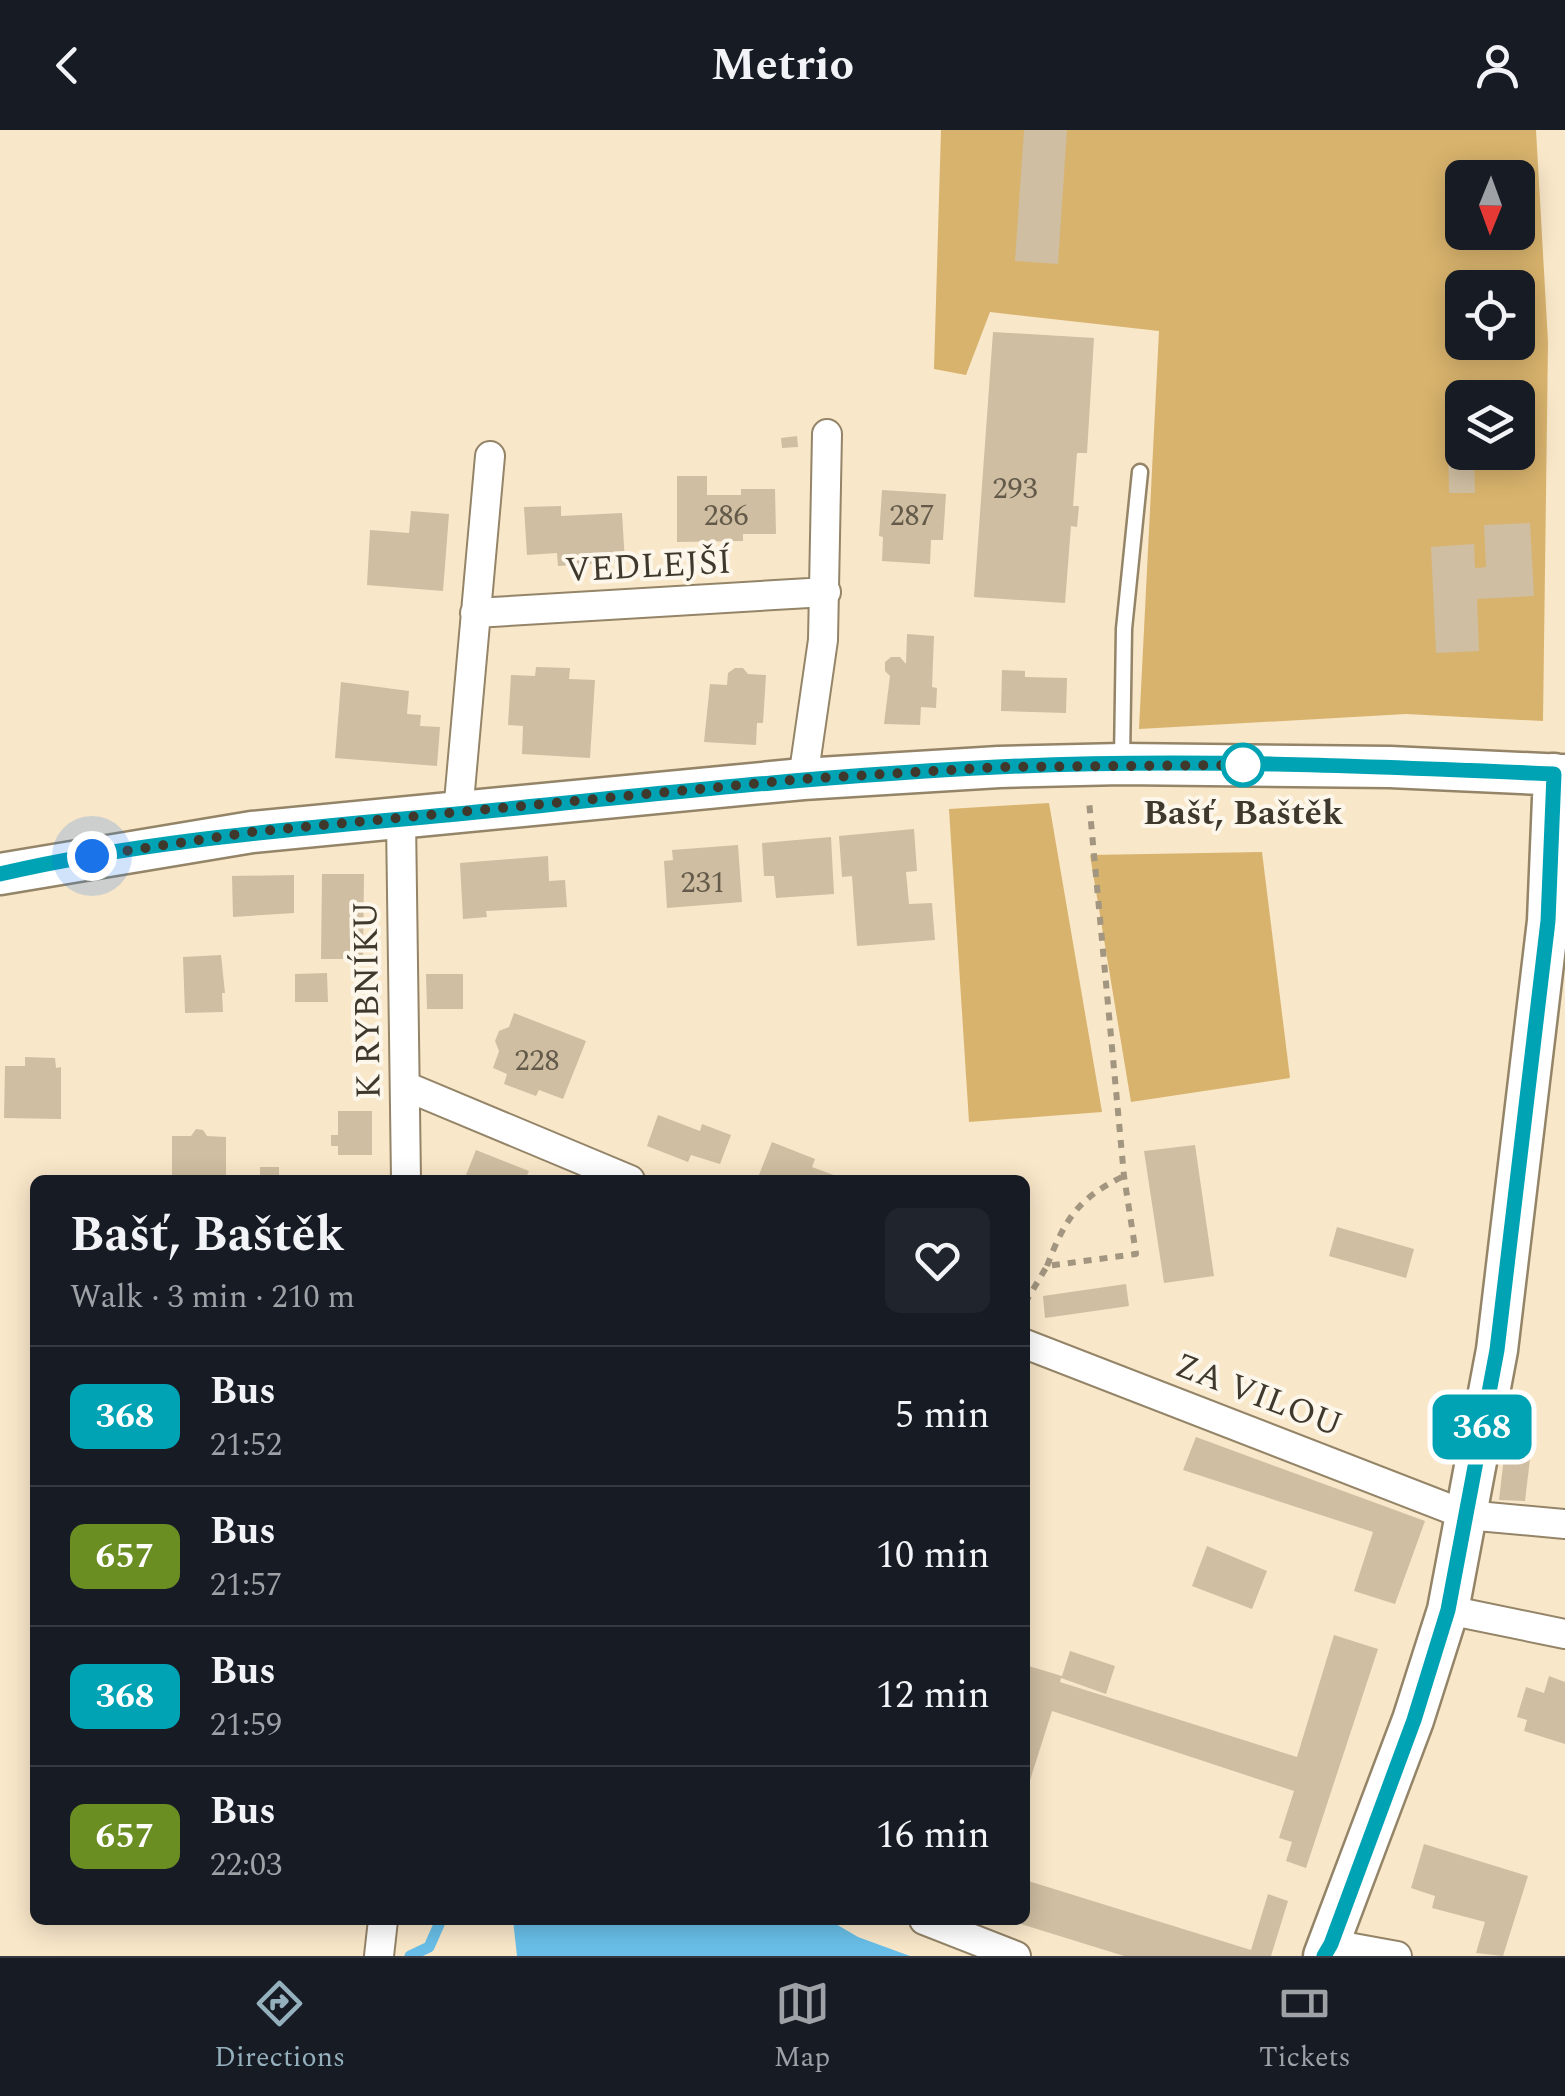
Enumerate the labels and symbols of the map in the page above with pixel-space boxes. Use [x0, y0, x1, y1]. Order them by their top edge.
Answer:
north arrow [1445, 160, 1535, 250]
house number: 293 [993, 466, 1038, 512]
house number: 286 [704, 493, 749, 539]
house number: 287 [890, 493, 935, 539]
street label: VEDLEJŠÍ [564, 536, 733, 597]
marker: Bašť, Baštěk [1222, 744, 1264, 786]
place label: Bašť, Baštěk [1143, 787, 1343, 840]
your location [67, 831, 117, 881]
house number: 231 [681, 860, 726, 906]
street label: K RYBNÍKU [339, 901, 396, 1099]
house number: 228 [515, 1038, 560, 1084]
street label: ZA VILOU [1167, 1339, 1350, 1452]
line badge: 368 [1424, 1394, 1540, 1460]

